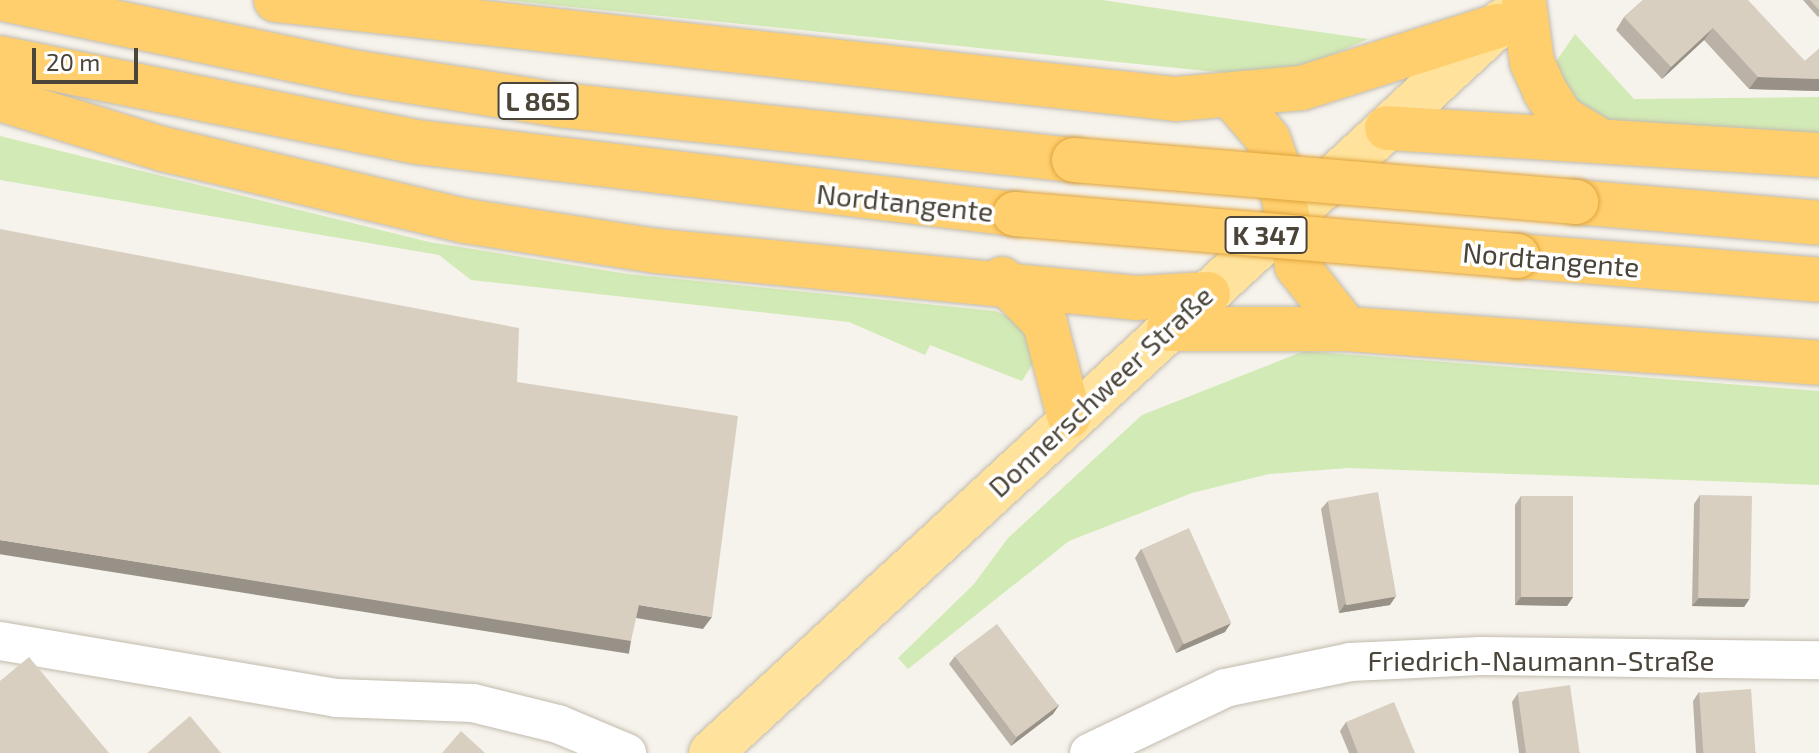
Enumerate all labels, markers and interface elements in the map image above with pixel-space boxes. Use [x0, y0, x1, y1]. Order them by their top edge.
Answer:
scale bar [36, 32, 142, 82]
text: 20 m [46, 47, 100, 76]
road number: L 865 [496, 79, 580, 123]
street label: Nordtangente [815, 176, 995, 228]
road number: K 347 [1224, 213, 1308, 257]
street label: Nordtangente [1461, 235, 1641, 283]
street label: Donnerschweer Straße [981, 278, 1219, 504]
street label: Friedrich-Naumann-Straße [1367, 643, 1715, 677]

